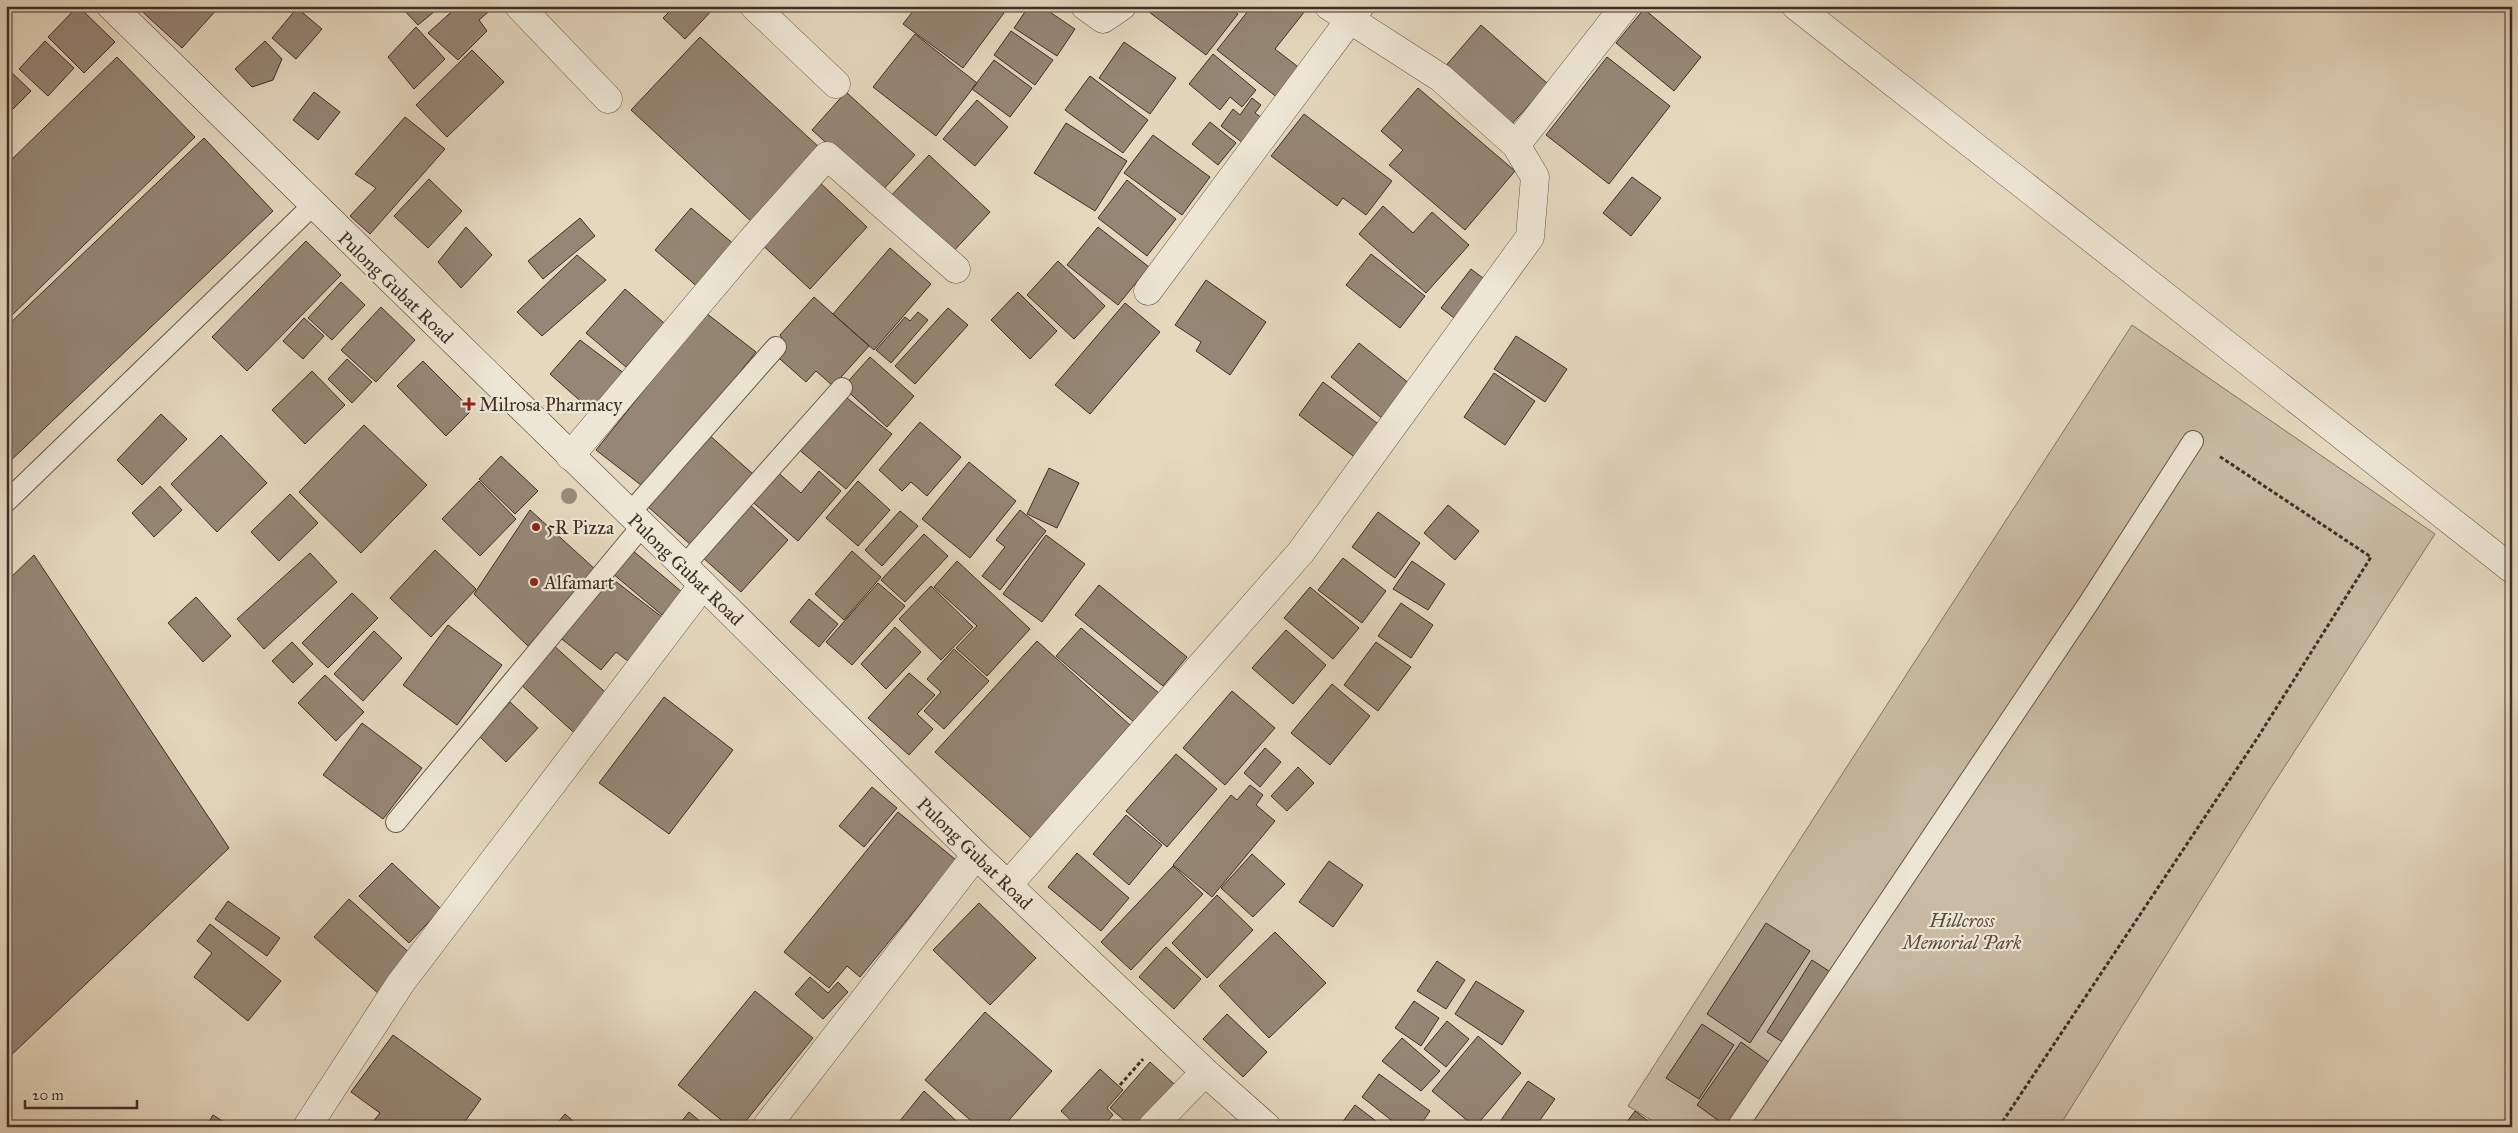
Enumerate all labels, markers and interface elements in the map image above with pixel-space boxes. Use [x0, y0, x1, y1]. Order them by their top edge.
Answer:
street label: Pulong Gubat Road [332, 226, 458, 349]
place label: Milrosa Pharmacy [479, 393, 623, 416]
marker: Milrosa Pharmacy [463, 398, 475, 410]
street label: Pulong Gubat Road [622, 508, 748, 631]
place label: 5R Pizza [546, 516, 615, 539]
marker: 5R Pizza [530, 521, 542, 533]
place label: Alfamart [543, 571, 614, 594]
marker: Alfamart [528, 576, 540, 588]
street label: Pulong Gubat Road [911, 792, 1037, 915]
park label: Hillcross Memorial Park [1901, 909, 2022, 954]
scale bar [25, 1078, 138, 1110]
text: 20 m [32, 1086, 64, 1104]

